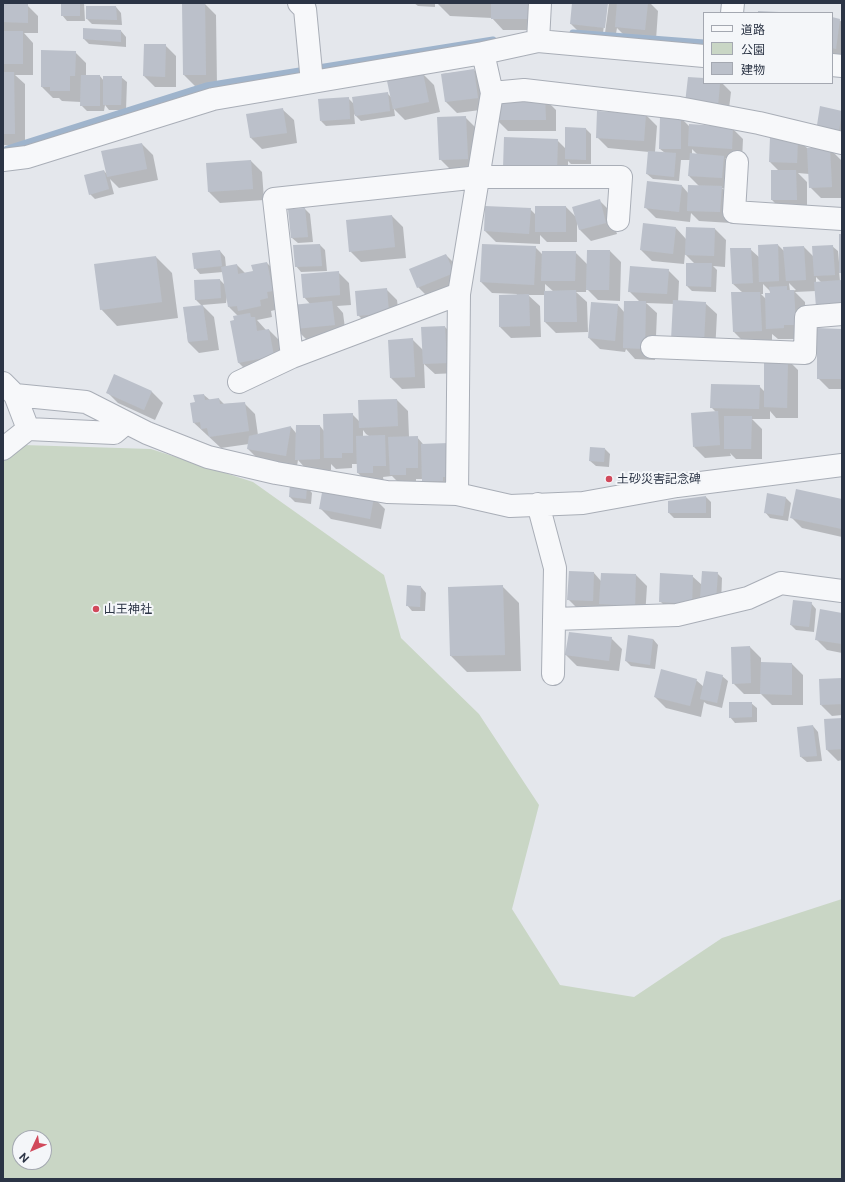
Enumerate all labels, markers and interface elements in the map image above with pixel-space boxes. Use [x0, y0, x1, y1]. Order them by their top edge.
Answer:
legend [703, 12, 833, 84]
text: 道路 [741, 23, 765, 37]
text: 公園 [741, 43, 765, 57]
text: 建物 [741, 63, 765, 77]
place label: 土砂災害記念碑 [617, 472, 701, 486]
marker: 土砂災害記念碑 [604, 474, 614, 484]
place label: 山王神社 [104, 602, 152, 616]
marker: 山王神社 [91, 604, 101, 614]
north arrow [12, 1130, 52, 1170]
text: N [17, 1150, 31, 1165]

